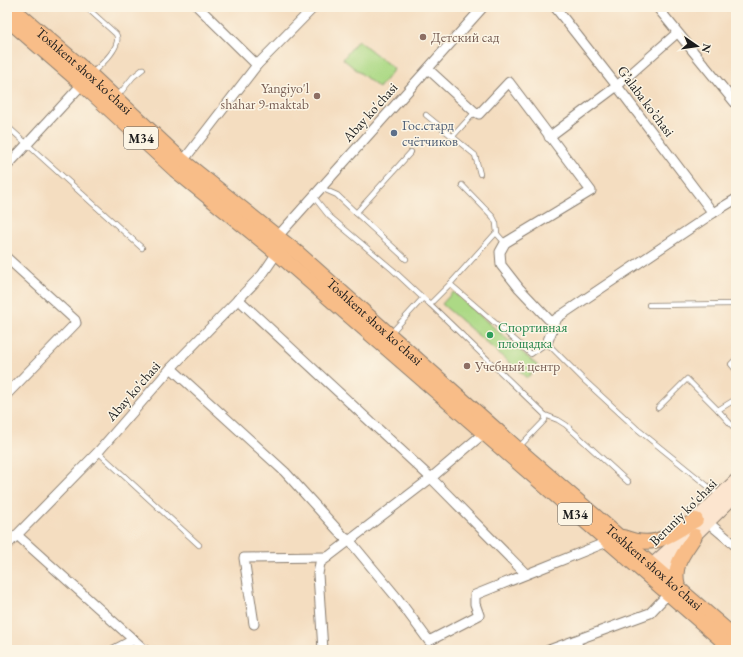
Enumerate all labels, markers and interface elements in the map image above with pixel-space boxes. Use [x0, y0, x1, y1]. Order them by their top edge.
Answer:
street label: Toshkent shox ko'chasi [32, 23, 137, 119]
north arrow [677, 26, 717, 66]
place label: Детский сад [431, 28, 500, 46]
marker: Детский сад [418, 32, 428, 42]
text: N [699, 42, 715, 54]
street label: G’alaba ko’chasi [613, 62, 679, 141]
street label: Abay ko'chasi [338, 78, 402, 146]
place label: Yangiyo'l shahar 9-maktab [221, 79, 310, 113]
marker: Yangiyo'l shahar 9-maktab [312, 91, 322, 101]
place label: Гос.стард счётчиков [402, 116, 458, 150]
road number: M34 [124, 127, 158, 149]
marker: Гос.стард счётчиков [389, 128, 399, 138]
street label: Toshkent shox ko'chasi [323, 274, 427, 369]
place label: Спортивная площадка [498, 318, 567, 352]
marker: Спортивная площадка [485, 330, 495, 340]
street label: Abay ko'chasi [101, 357, 164, 425]
place label: Учебный центр [474, 357, 560, 375]
marker: Учебный центр [462, 361, 472, 371]
street label: Beruniy ko'chasi [645, 474, 721, 550]
road number: M34 [558, 503, 592, 525]
street label: Toshkent shox ko'chasi [602, 520, 707, 615]

